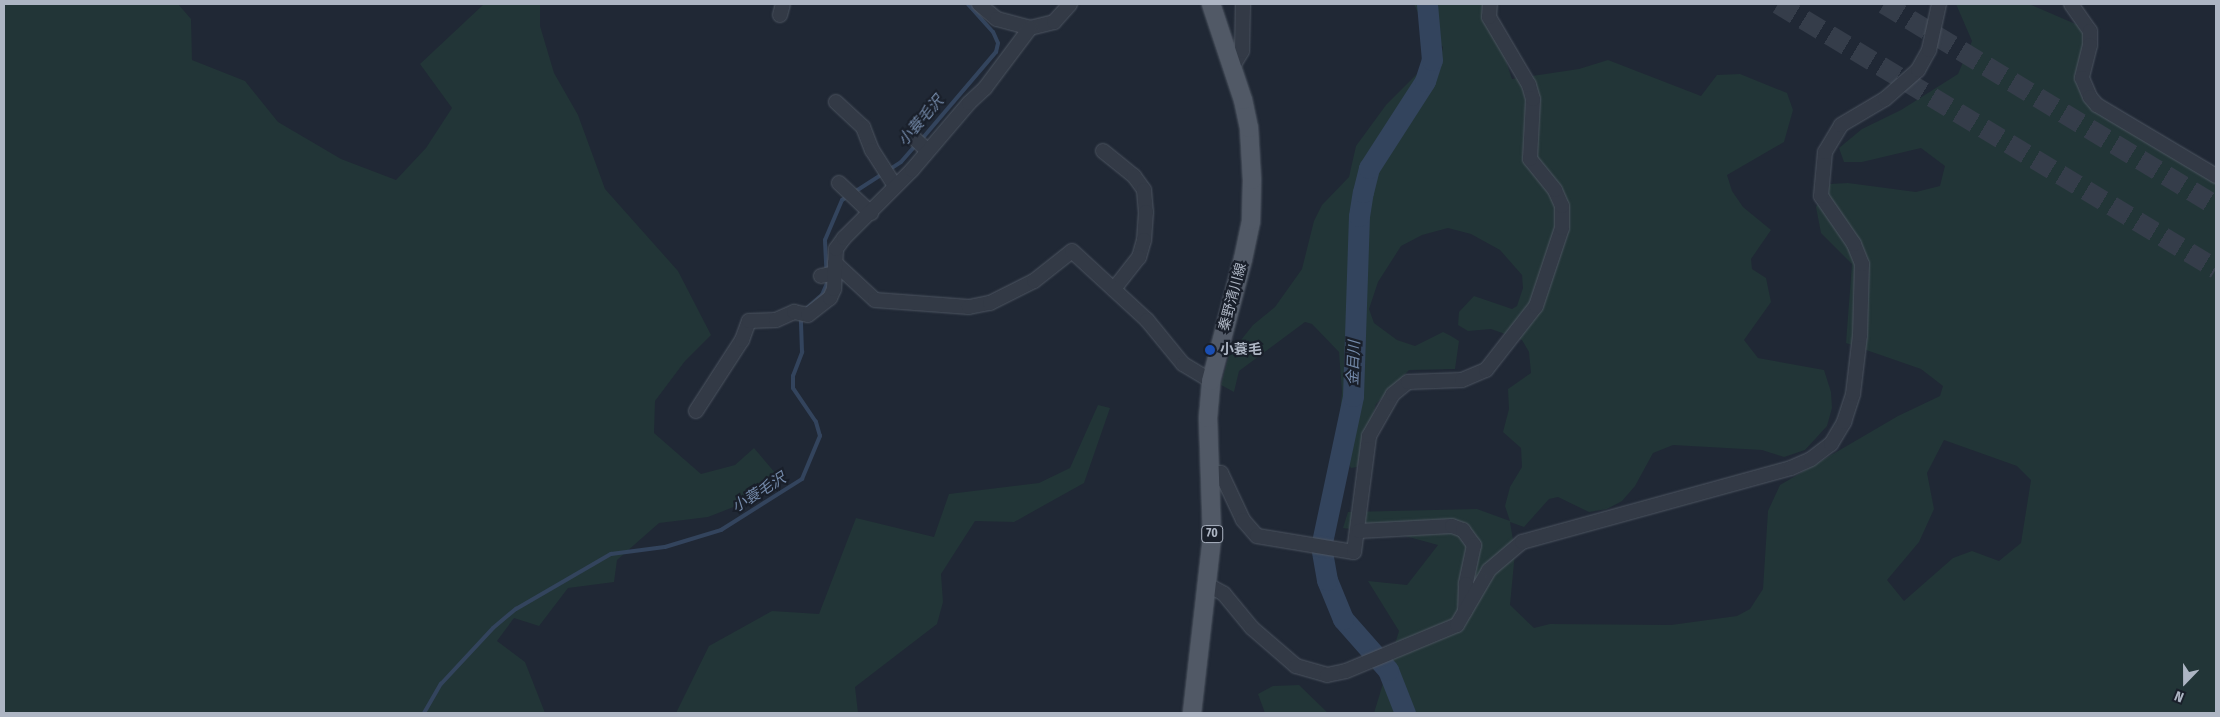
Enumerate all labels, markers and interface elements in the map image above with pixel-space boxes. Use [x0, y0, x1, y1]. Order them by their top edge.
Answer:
water label: 小蓑毛沢 [895, 92, 947, 150]
street label: 秦野清川線 [1216, 261, 1250, 333]
water label: 金目川 [1344, 340, 1364, 386]
place label: 小蓑毛 [1220, 342, 1262, 358]
marker: 小蓑毛 [1204, 344, 1216, 356]
water label: 小蓑毛沢 [729, 469, 789, 517]
road number: 70 [1201, 524, 1223, 544]
north arrow [2160, 657, 2210, 707]
text: N [2172, 687, 2186, 706]

